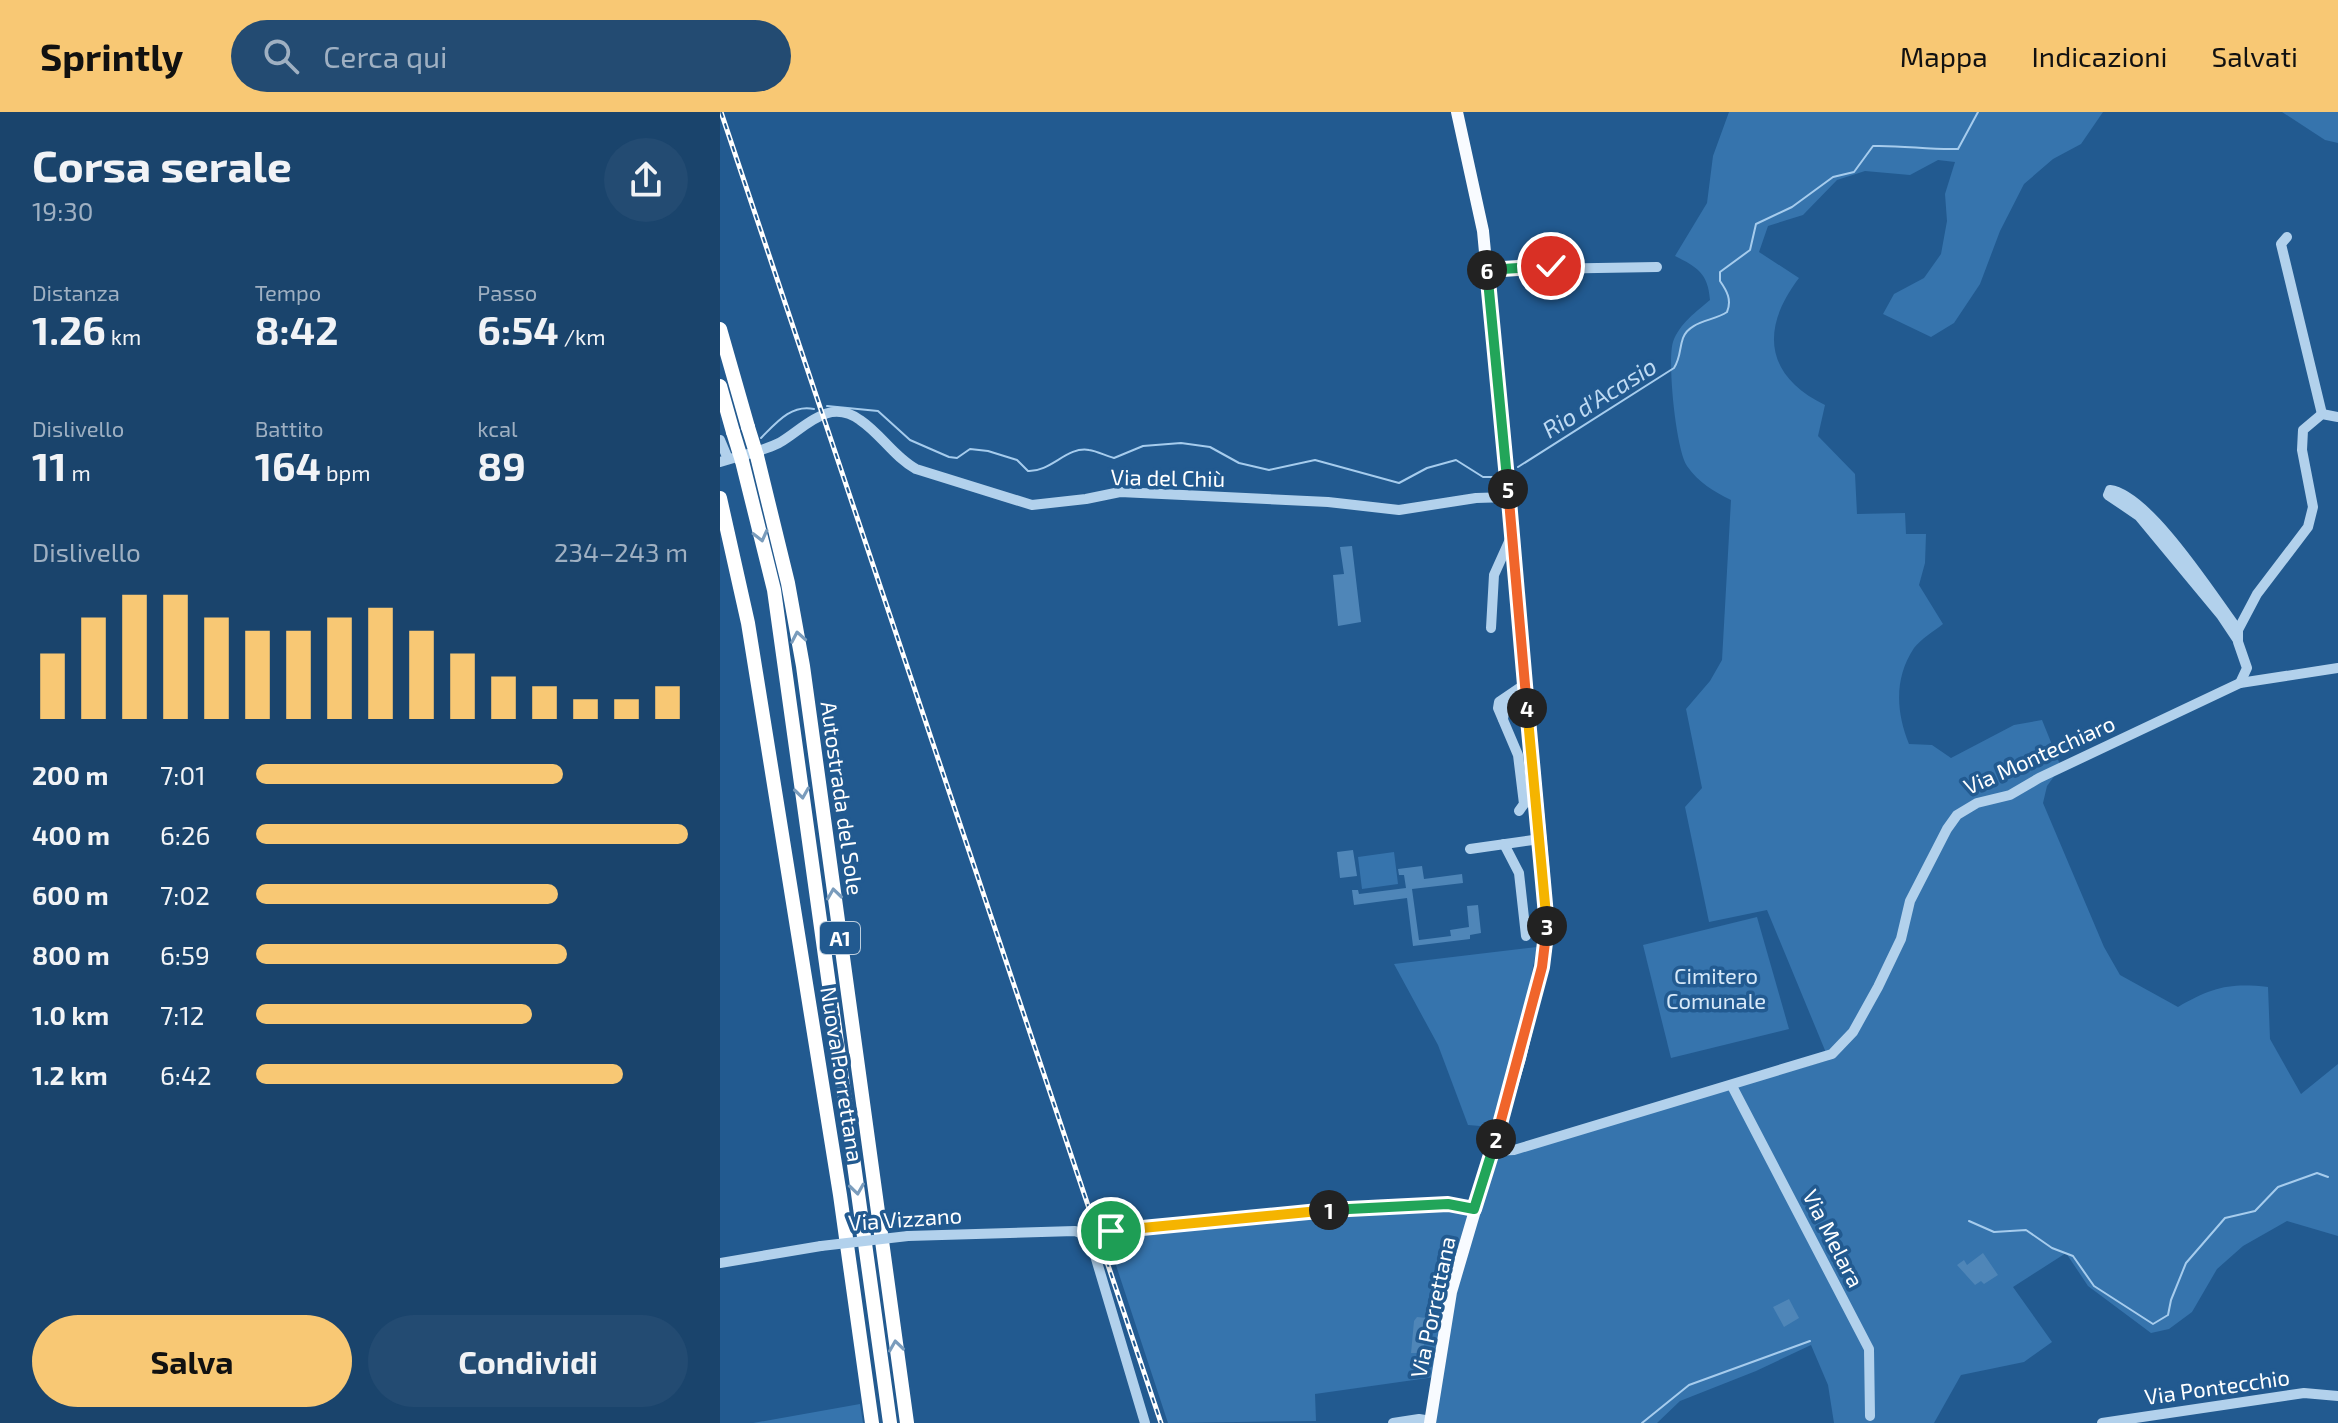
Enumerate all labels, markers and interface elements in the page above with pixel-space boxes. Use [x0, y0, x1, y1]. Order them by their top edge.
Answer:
search box [231, 20, 791, 92]
text: Sprintly [40, 33, 183, 79]
icon: search [259, 34, 303, 78]
text: Cerca qui [323, 38, 448, 74]
text: Mappa [1900, 39, 1988, 73]
text: Indicazioni [2032, 39, 2168, 73]
text: Salvati [2212, 39, 2298, 73]
text: Corsa serale [32, 138, 292, 191]
button: share [604, 138, 688, 222]
text: 19:30 [32, 195, 94, 226]
pin [1517, 232, 1585, 300]
icon: check [1529, 244, 1573, 288]
pin: 6 [1467, 250, 1507, 290]
text: 6 [1481, 257, 1493, 283]
text: Distanza [32, 279, 120, 305]
text: Tempo [255, 279, 321, 305]
text: Passo [477, 279, 537, 305]
text: 1.26 [32, 305, 106, 353]
text: 8:42 [255, 305, 339, 353]
text: 6:54 [477, 305, 559, 353]
text: km [106, 323, 141, 349]
text: /km [559, 323, 606, 349]
water label: Rio d'Acasio [1537, 351, 1661, 443]
text: Dislivello [32, 415, 124, 441]
text: Battito [255, 415, 323, 441]
text: kcal [477, 415, 518, 441]
text: 11 [32, 441, 67, 489]
text: 164 [255, 441, 321, 489]
text: 89 [477, 441, 526, 489]
text: m [67, 459, 91, 485]
text: bpm [321, 459, 371, 485]
street label: Via del Chiù [1111, 463, 1225, 491]
pin: 5 [1488, 469, 1528, 509]
text: 5 [1502, 476, 1514, 502]
one-way arrow [752, 529, 769, 542]
text: Dislivello [32, 536, 141, 567]
text: 234–243 m [554, 536, 688, 567]
one-way arrow [790, 630, 807, 643]
pin: 4 [1507, 688, 1547, 728]
text: 4 [1520, 695, 1534, 721]
street label: Autostrada del Sole [817, 699, 869, 897]
street label: Via Montechiaro [1959, 709, 2119, 799]
text: 200 m [32, 759, 108, 790]
text: 7:01 [160, 759, 205, 790]
one-way arrow [793, 786, 810, 800]
text: 400 m [32, 819, 110, 850]
text: 6:26 [160, 819, 211, 850]
text: 600 m [32, 879, 109, 910]
text: 7:02 [160, 879, 210, 910]
one-way arrow [826, 887, 843, 901]
pin: 3 [1527, 906, 1567, 946]
text: 3 [1541, 913, 1553, 939]
road number: A1 [820, 922, 860, 954]
text: 800 m [32, 939, 110, 970]
text: 6:59 [160, 939, 210, 970]
park label: Cimitero Comunale [1666, 962, 1766, 1013]
street label: Nuova Porrettana [816, 984, 870, 1164]
text: 1.0 km [32, 999, 109, 1030]
text: 7:12 [160, 999, 204, 1030]
text: 1.2 km [32, 1059, 108, 1090]
text: 6:42 [160, 1059, 212, 1090]
pin: 2 [1476, 1119, 1516, 1159]
text: 2 [1490, 1126, 1502, 1152]
one-way arrow [848, 1182, 865, 1196]
street label: Via Melara [1798, 1185, 1870, 1291]
pin: 1 [1309, 1190, 1349, 1230]
pin [1077, 1197, 1145, 1265]
text: 1 [1324, 1197, 1334, 1223]
street label: Via Vizzano [847, 1201, 963, 1235]
icon: arrive [1089, 1209, 1133, 1253]
street label: Via Porrettana [1404, 1234, 1460, 1380]
button: Salva [32, 1315, 352, 1407]
button: Condividi [368, 1315, 688, 1407]
one-way arrow [888, 1339, 905, 1353]
street label: Via Pontecchio [2143, 1363, 2291, 1409]

